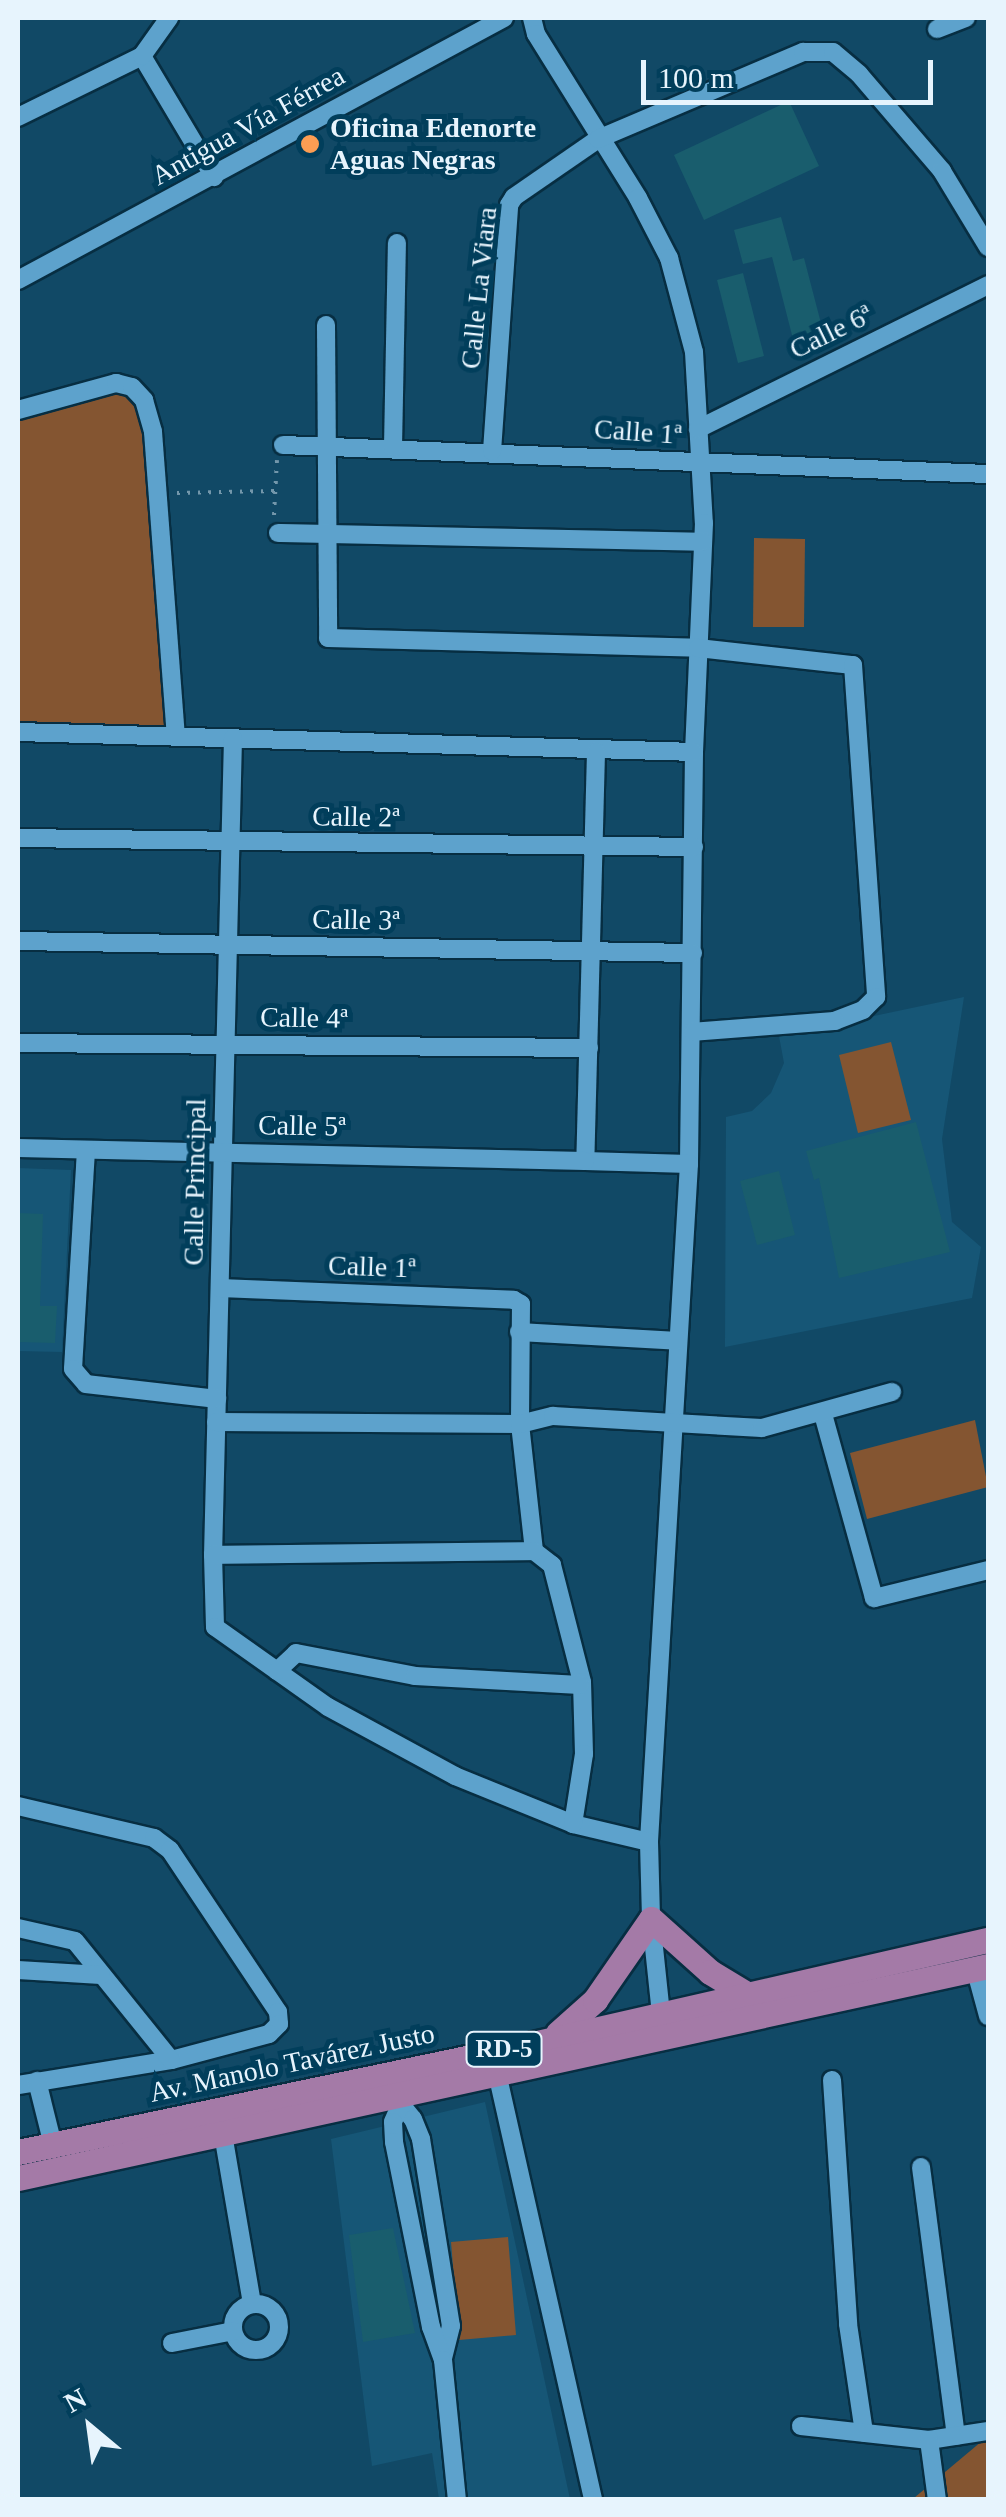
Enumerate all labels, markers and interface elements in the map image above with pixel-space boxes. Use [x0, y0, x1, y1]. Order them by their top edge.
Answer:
scale bar [646, 40, 938, 102]
street label: Antigua Vía Férrea [145, 59, 351, 193]
text: 100 m [658, 61, 734, 94]
place label: Oficina Edenorte Aguas Negras [330, 111, 536, 177]
marker: Oficina Edenorte Aguas Negras [299, 133, 321, 155]
street label: Calle La Viara [454, 205, 504, 371]
street label: Calle 6ª [784, 298, 878, 366]
street label: Calle 1ª [593, 412, 683, 452]
street label: Calle 2ª [312, 799, 400, 835]
street label: Calle 3ª [312, 902, 400, 938]
street label: Calle 4ª [260, 1000, 348, 1036]
street label: Calle Principal [177, 1098, 213, 1266]
street label: Calle 5ª [258, 1108, 346, 1144]
street label: Calle 1ª [328, 1249, 416, 1285]
street label: Av. Manolo Tavárez Justo [146, 2016, 438, 2110]
road number: RD-5 [464, 2029, 544, 2069]
north arrow [40, 2377, 140, 2477]
text: N [59, 2382, 92, 2419]

